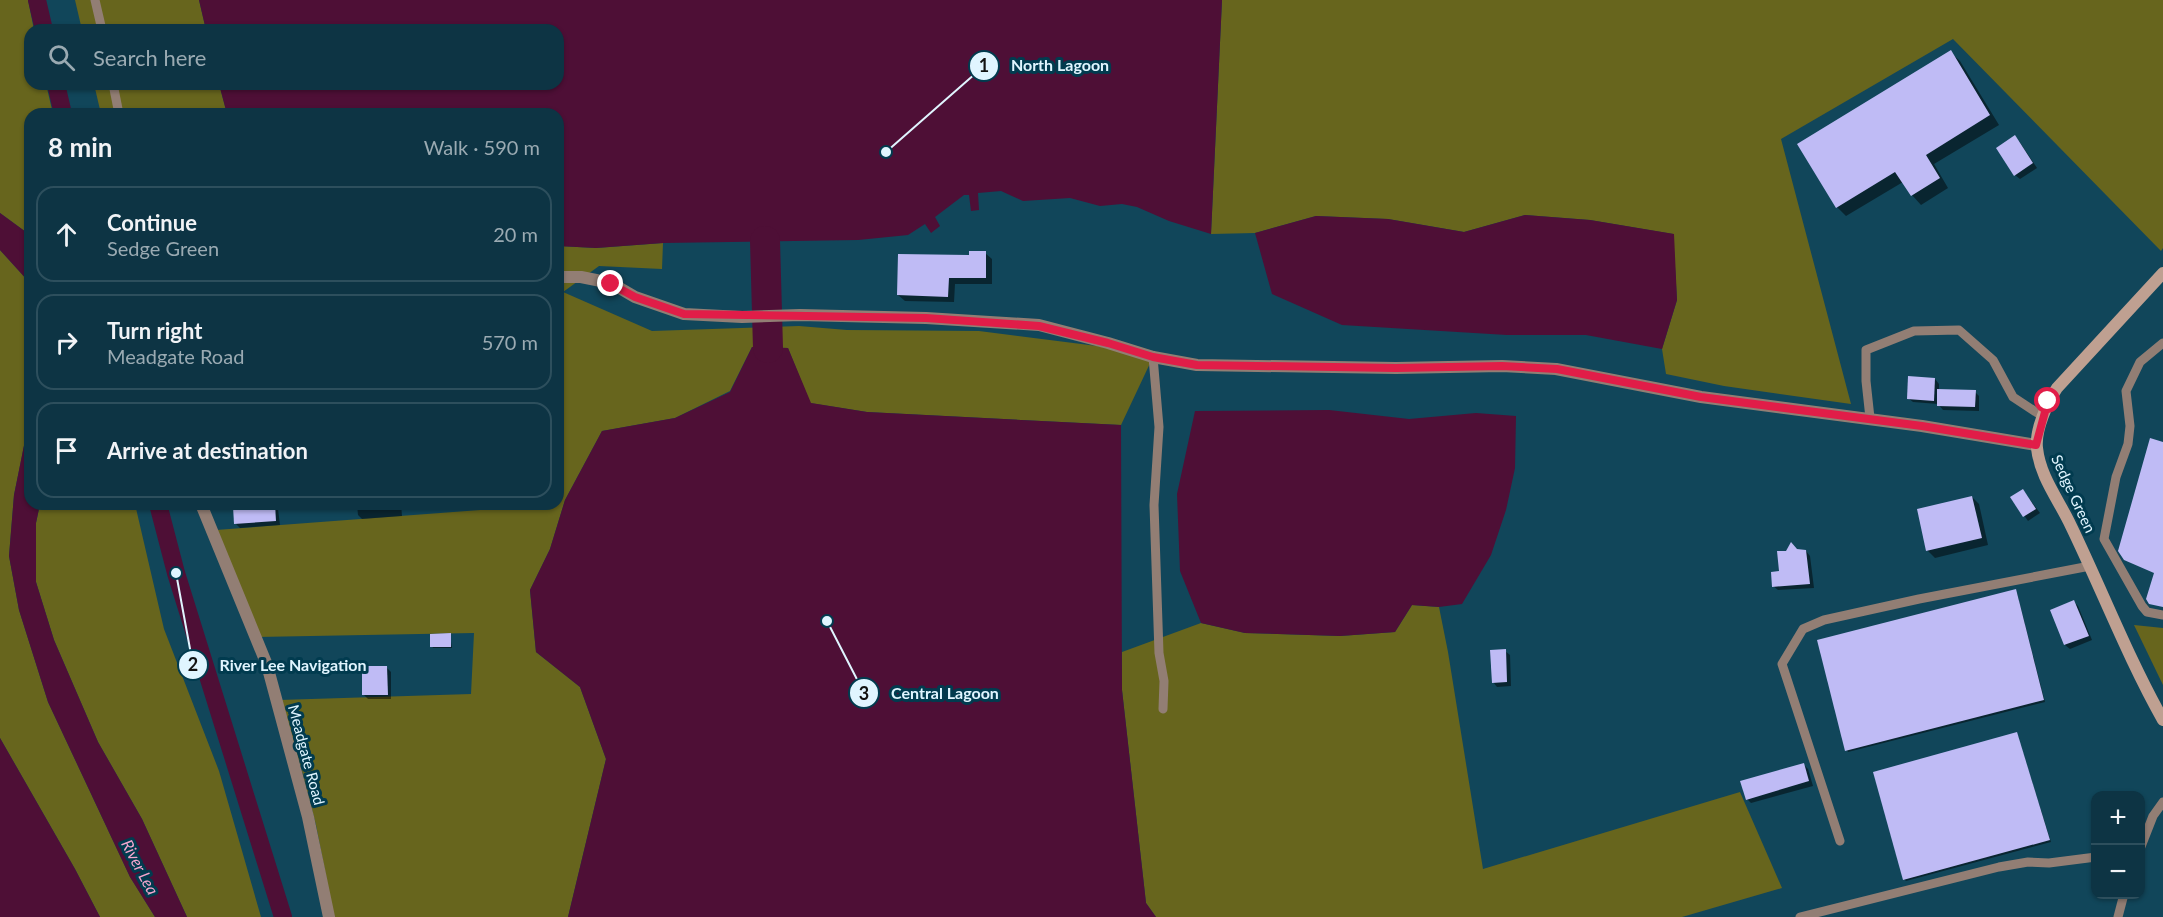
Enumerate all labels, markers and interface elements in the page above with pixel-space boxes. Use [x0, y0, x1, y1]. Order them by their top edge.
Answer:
search box [24, 24, 564, 90]
icon: search [45, 41, 78, 74]
text: Search here [93, 44, 206, 71]
callout: North Lagoon [969, 49, 1121, 83]
text: 1 [979, 54, 989, 76]
text: North Lagoon [1011, 55, 1109, 74]
text: 8 min [48, 131, 112, 163]
text: Walk · 590 m [424, 135, 540, 159]
text: Continue [107, 209, 197, 236]
icon: ahead [50, 218, 83, 251]
text: 20 m [493, 222, 538, 246]
text: Sedge Green [107, 236, 219, 260]
route end [597, 270, 623, 296]
text: Turn right [107, 317, 202, 344]
icon: right [50, 326, 83, 359]
text: 570 m [482, 330, 538, 354]
text: Meadgate Road [107, 344, 244, 368]
route start [2034, 387, 2060, 413]
icon: arrive [50, 434, 83, 467]
text: Arrive at destination [107, 437, 308, 464]
street label: Sedge Green [2048, 452, 2100, 535]
callout: River Lee Navigation [178, 648, 379, 682]
text: 2 [188, 653, 198, 675]
text: River Lee Navigation [220, 655, 366, 674]
callout: Central Lagoon [849, 676, 1011, 710]
text: 3 [859, 682, 869, 704]
text: Central Lagoon [891, 683, 999, 702]
street label: Meadgate Road [285, 703, 329, 807]
map controls [2091, 791, 2145, 899]
button: + [2091, 791, 2145, 845]
water label: River Lea [118, 836, 163, 898]
button: − [2091, 845, 2145, 899]

